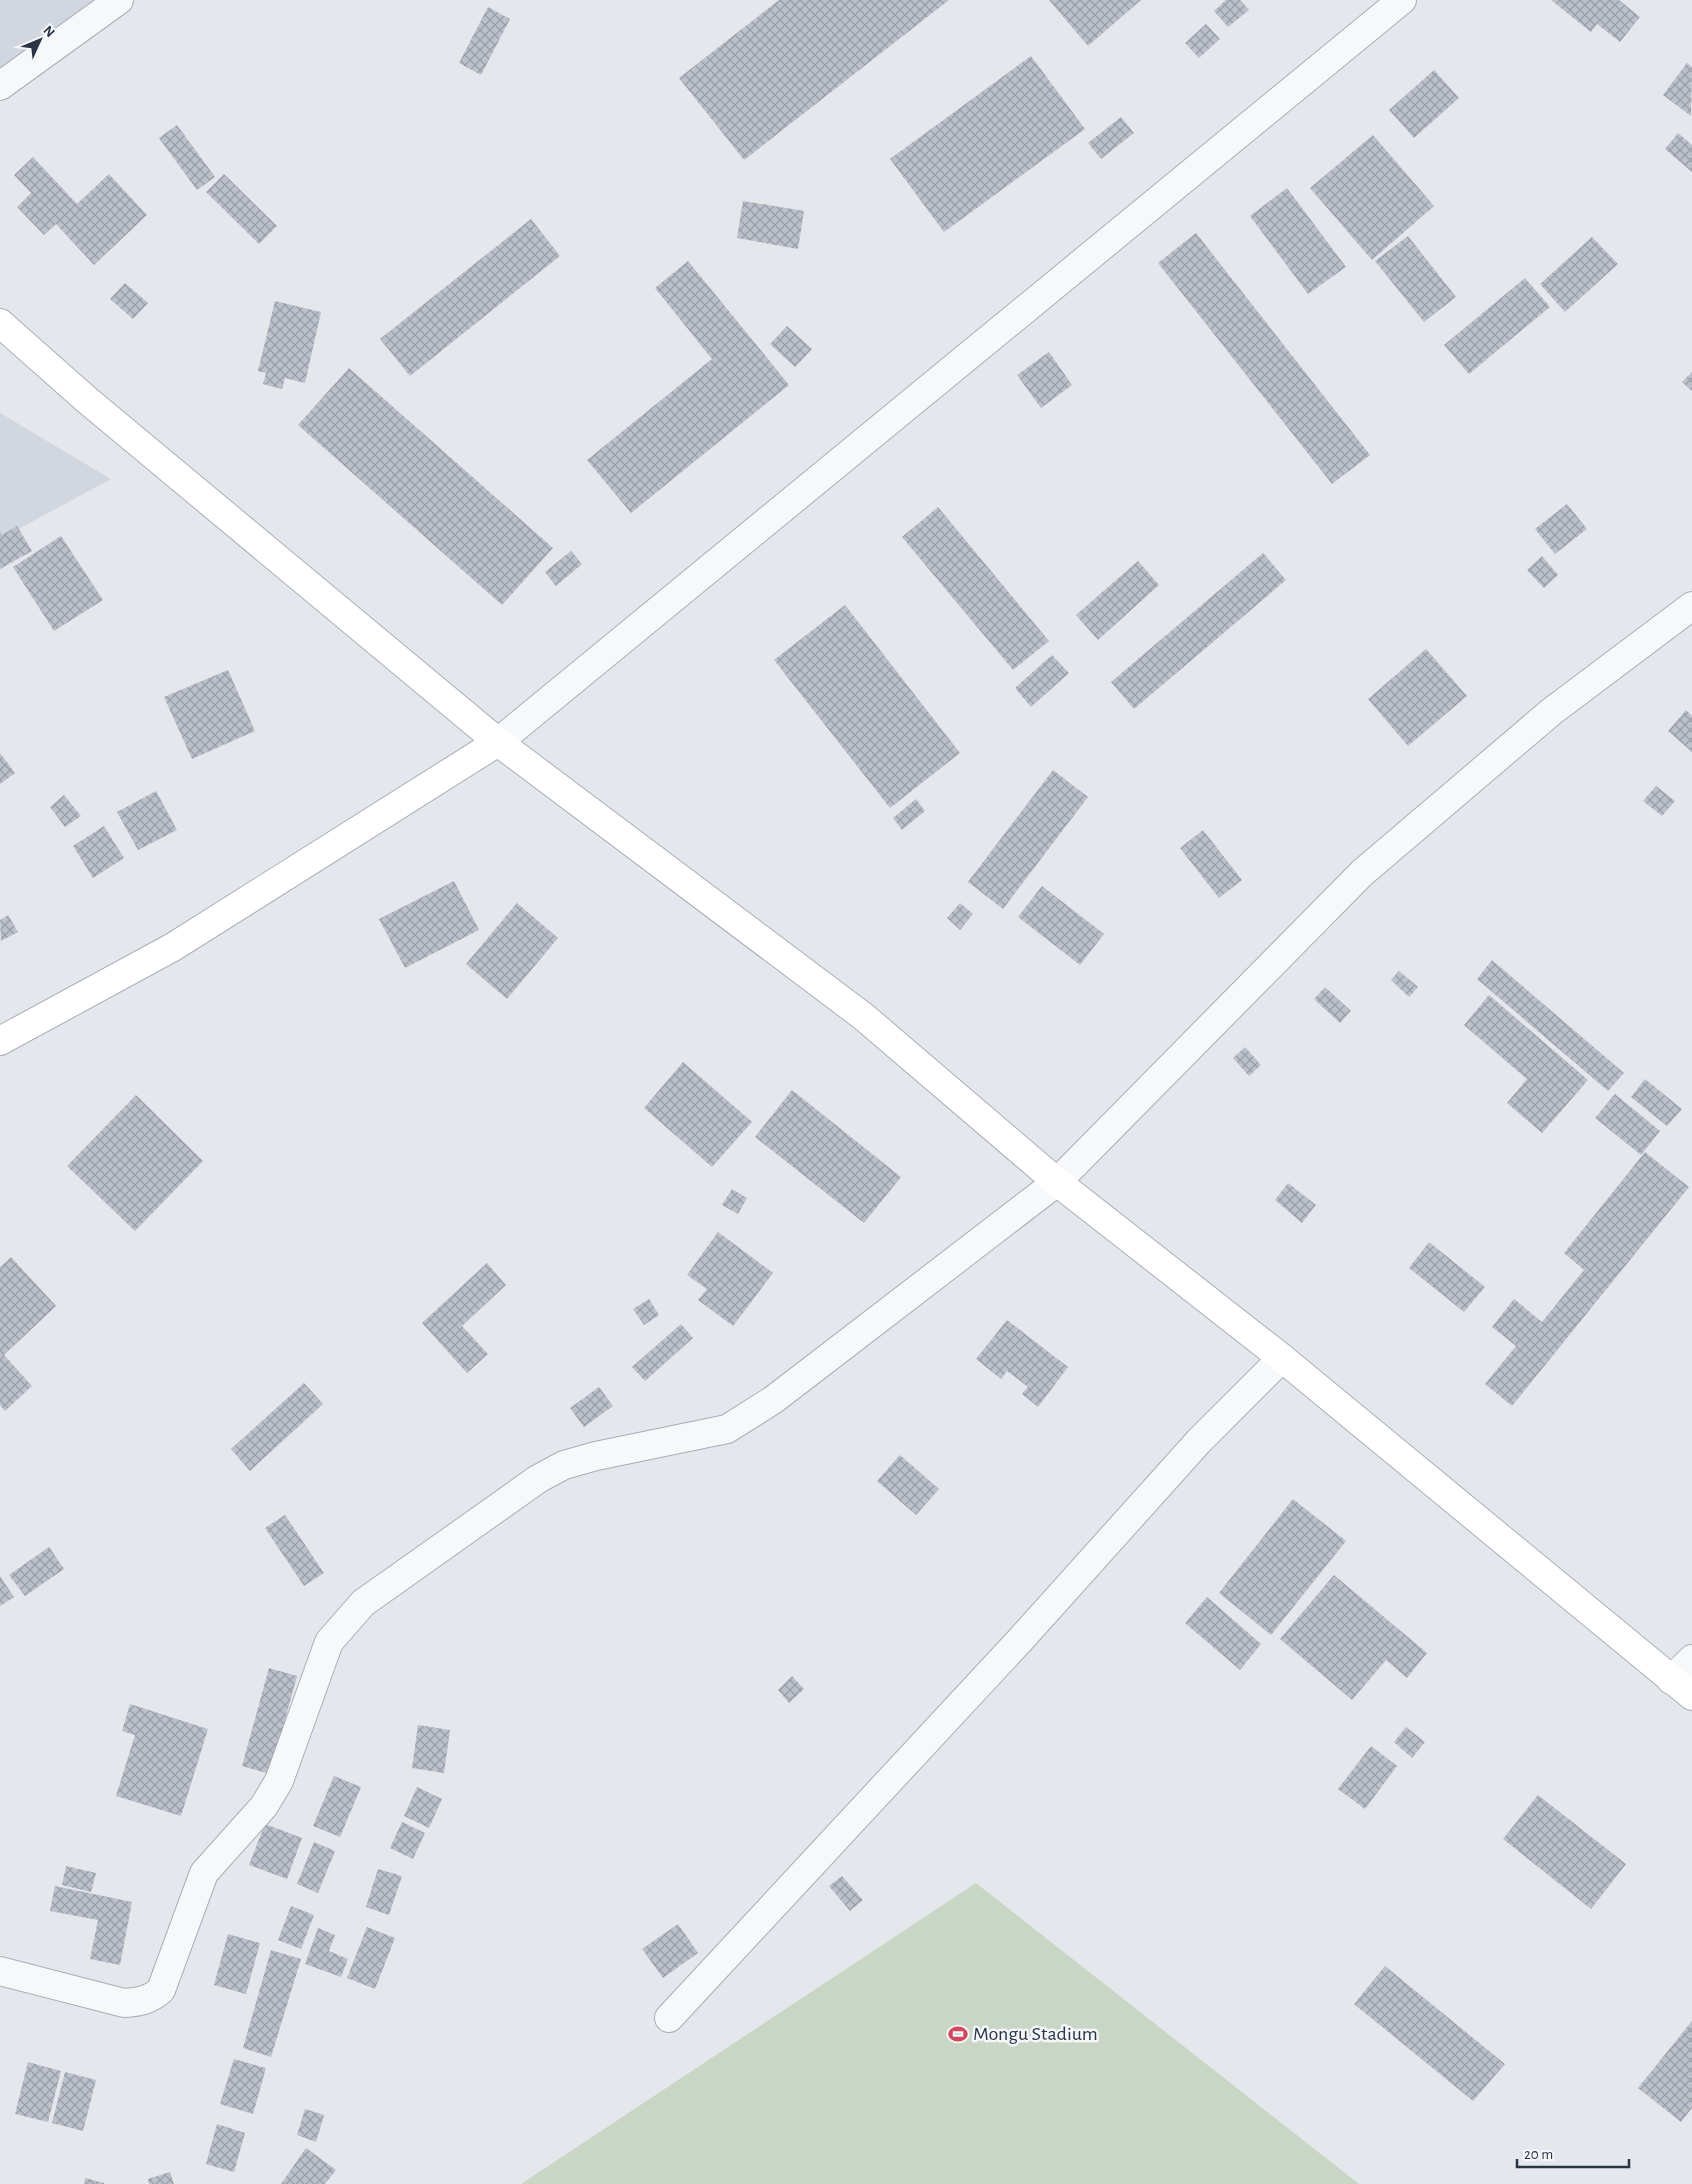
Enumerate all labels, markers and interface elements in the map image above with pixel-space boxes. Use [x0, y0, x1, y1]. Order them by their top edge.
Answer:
north arrow [15, 15, 65, 65]
text: N [40, 23, 57, 40]
sports icon: Mongu Stadium [947, 2023, 969, 2045]
place label: Mongu Stadium [973, 2024, 1098, 2044]
scale bar [1517, 2136, 1630, 2168]
text: 20 m [1524, 2147, 1553, 2162]

